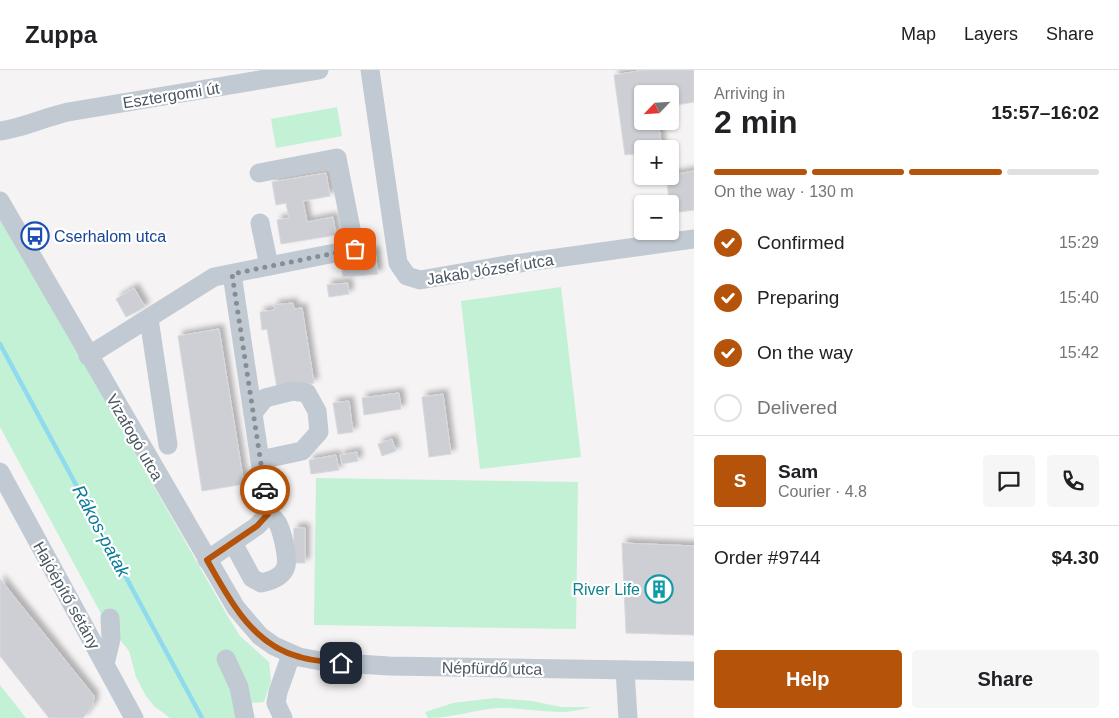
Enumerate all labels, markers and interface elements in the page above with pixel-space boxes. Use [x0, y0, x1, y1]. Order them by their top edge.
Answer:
text: Zuppa [25, 21, 97, 48]
text: Map [901, 24, 936, 44]
text: Layers [964, 24, 1018, 44]
text: Share [1046, 24, 1094, 44]
street label: Esztergomi út [121, 79, 221, 112]
north arrow [634, 85, 679, 130]
map controls [634, 85, 679, 240]
text: Arriving in [714, 85, 785, 102]
text: 15:57–16:02 [991, 102, 1099, 123]
text: 2 min [714, 104, 798, 140]
button: + [634, 140, 679, 185]
text: On the way · 130 m [714, 183, 854, 200]
button: − [634, 195, 679, 240]
bus stop icon: Cserhalom utca [20, 221, 50, 251]
place label: Cserhalom utca [54, 228, 166, 245]
pin [334, 228, 376, 270]
icon: check [714, 229, 742, 257]
text: Confirmed [757, 232, 845, 253]
text: 15:29 [1059, 234, 1099, 251]
icon: bag [341, 235, 369, 263]
street label: Jakab József utca [425, 251, 555, 288]
icon: check [714, 284, 742, 312]
text: Preparing [757, 287, 839, 308]
text: 15:40 [1059, 289, 1099, 306]
icon: check [714, 339, 742, 367]
text: On the way [757, 342, 853, 363]
text: 15:42 [1059, 344, 1099, 361]
street label: Vizafogó utca [103, 391, 166, 483]
text: Delivered [757, 397, 837, 418]
button: chat [983, 455, 1035, 507]
button: phone [1047, 455, 1099, 507]
text: Sam [778, 461, 818, 482]
courier [240, 465, 290, 515]
text: S [734, 470, 746, 491]
icon: car [251, 476, 279, 504]
water label: Rákos-patak [68, 482, 134, 581]
text: Courier · 4.8 [778, 483, 867, 500]
street label: Hajóépítő sétány [30, 539, 103, 652]
text: Order #9744 [714, 547, 821, 568]
text: $4.30 [1051, 547, 1099, 568]
building icon: River Life [644, 574, 674, 604]
place label: River Life [572, 581, 640, 598]
pin [320, 642, 362, 684]
icon: home [327, 649, 355, 677]
button: Help [714, 650, 902, 708]
button: Share [912, 650, 1099, 708]
street label: Népfürdő utca [442, 659, 542, 678]

